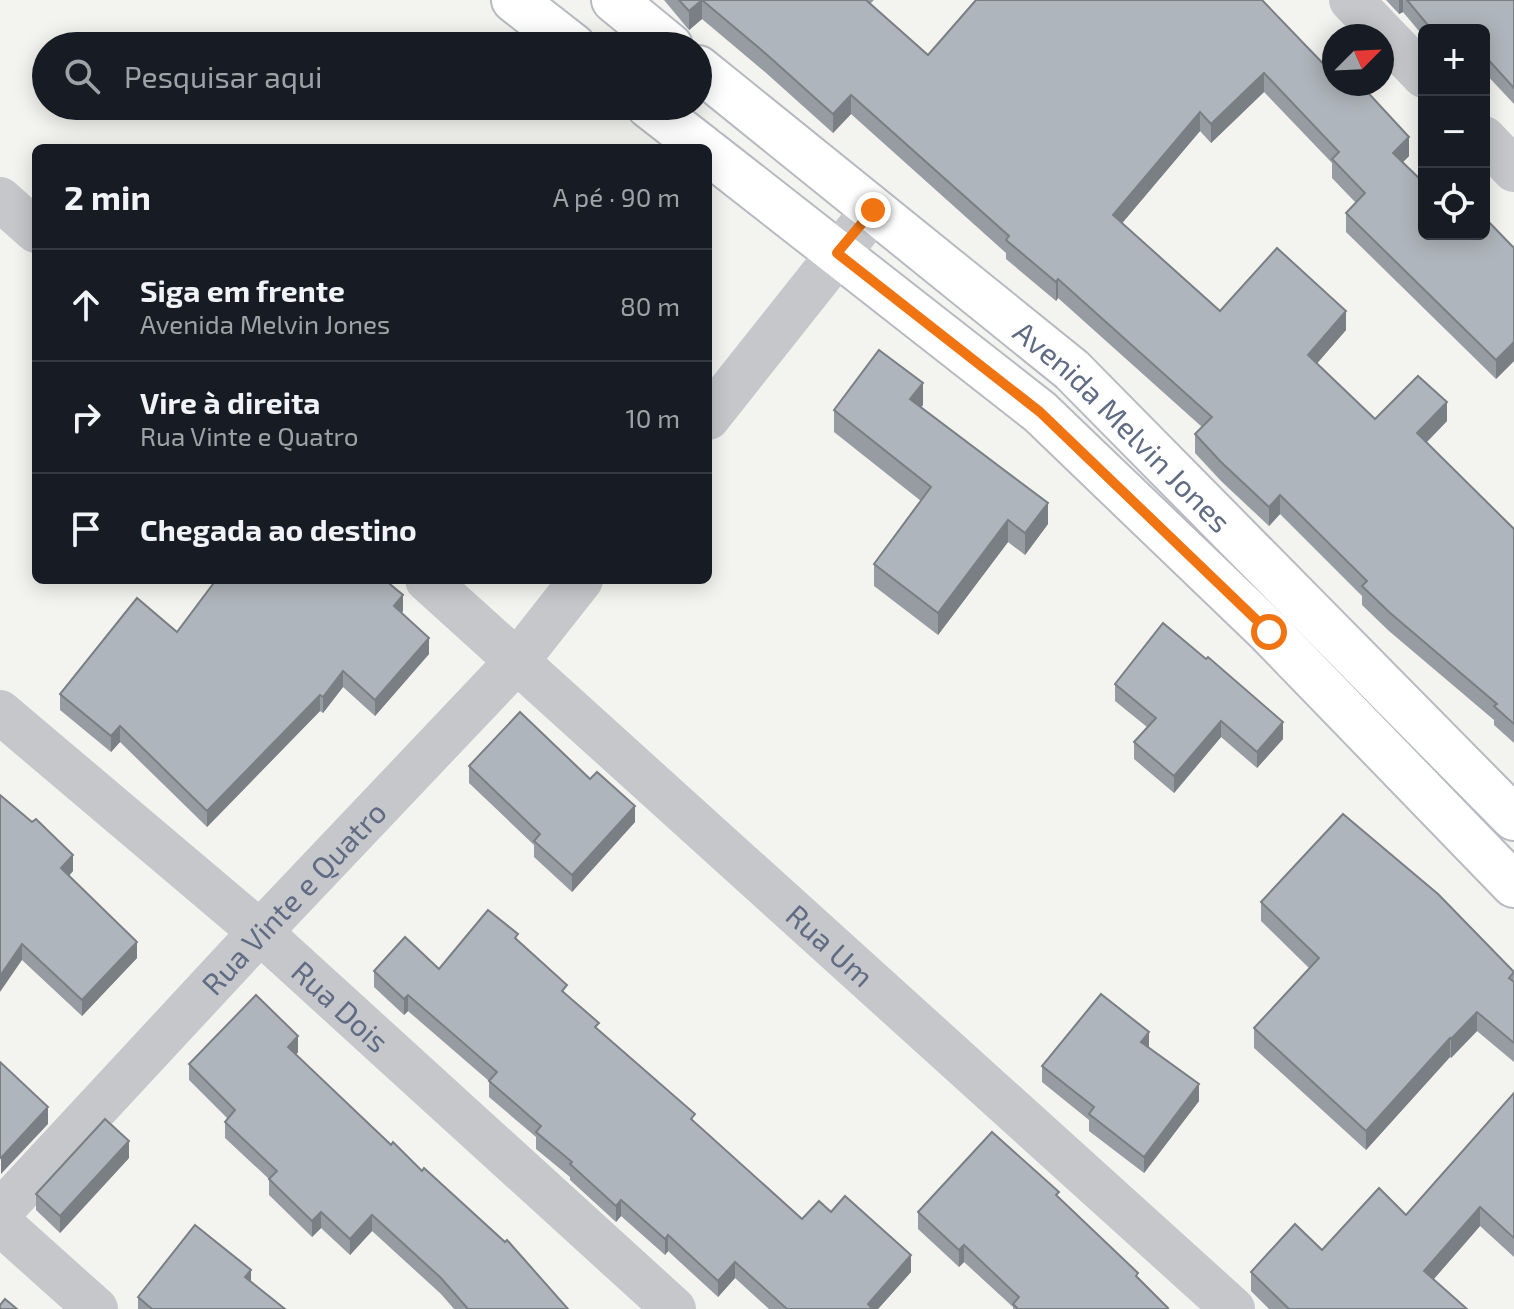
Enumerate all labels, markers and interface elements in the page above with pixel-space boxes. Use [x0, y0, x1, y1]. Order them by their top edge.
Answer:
north arrow [1322, 24, 1394, 96]
map controls [1418, 24, 1490, 240]
button: + [1418, 24, 1490, 96]
search box [32, 32, 712, 120]
icon: search [60, 54, 104, 98]
text: Pesquisar aqui [124, 58, 322, 94]
button: − [1418, 96, 1490, 168]
button: locate [1418, 168, 1490, 240]
text: 2 min [64, 176, 151, 217]
text: A pé · 90 m [553, 181, 680, 212]
route end [855, 192, 891, 228]
text: Siga em frente [140, 272, 345, 308]
icon: ahead [64, 283, 108, 327]
text: 80 m [620, 290, 680, 321]
text: Avenida Melvin Jones [140, 308, 390, 339]
street label: Avenida Melvin Jones [1007, 313, 1239, 539]
text: Vire à direita [140, 384, 320, 420]
icon: right [64, 395, 108, 439]
text: 10 m [625, 402, 680, 433]
text: Rua Vinte e Quatro [140, 420, 358, 451]
icon: arrive [64, 507, 108, 551]
text: Chegada ao destino [140, 511, 417, 547]
route start [1251, 614, 1287, 650]
street label: Rua Vinte e Quatro [194, 793, 393, 1002]
street label: Rua Um [779, 896, 882, 994]
street label: Rua Dois [285, 952, 397, 1059]

